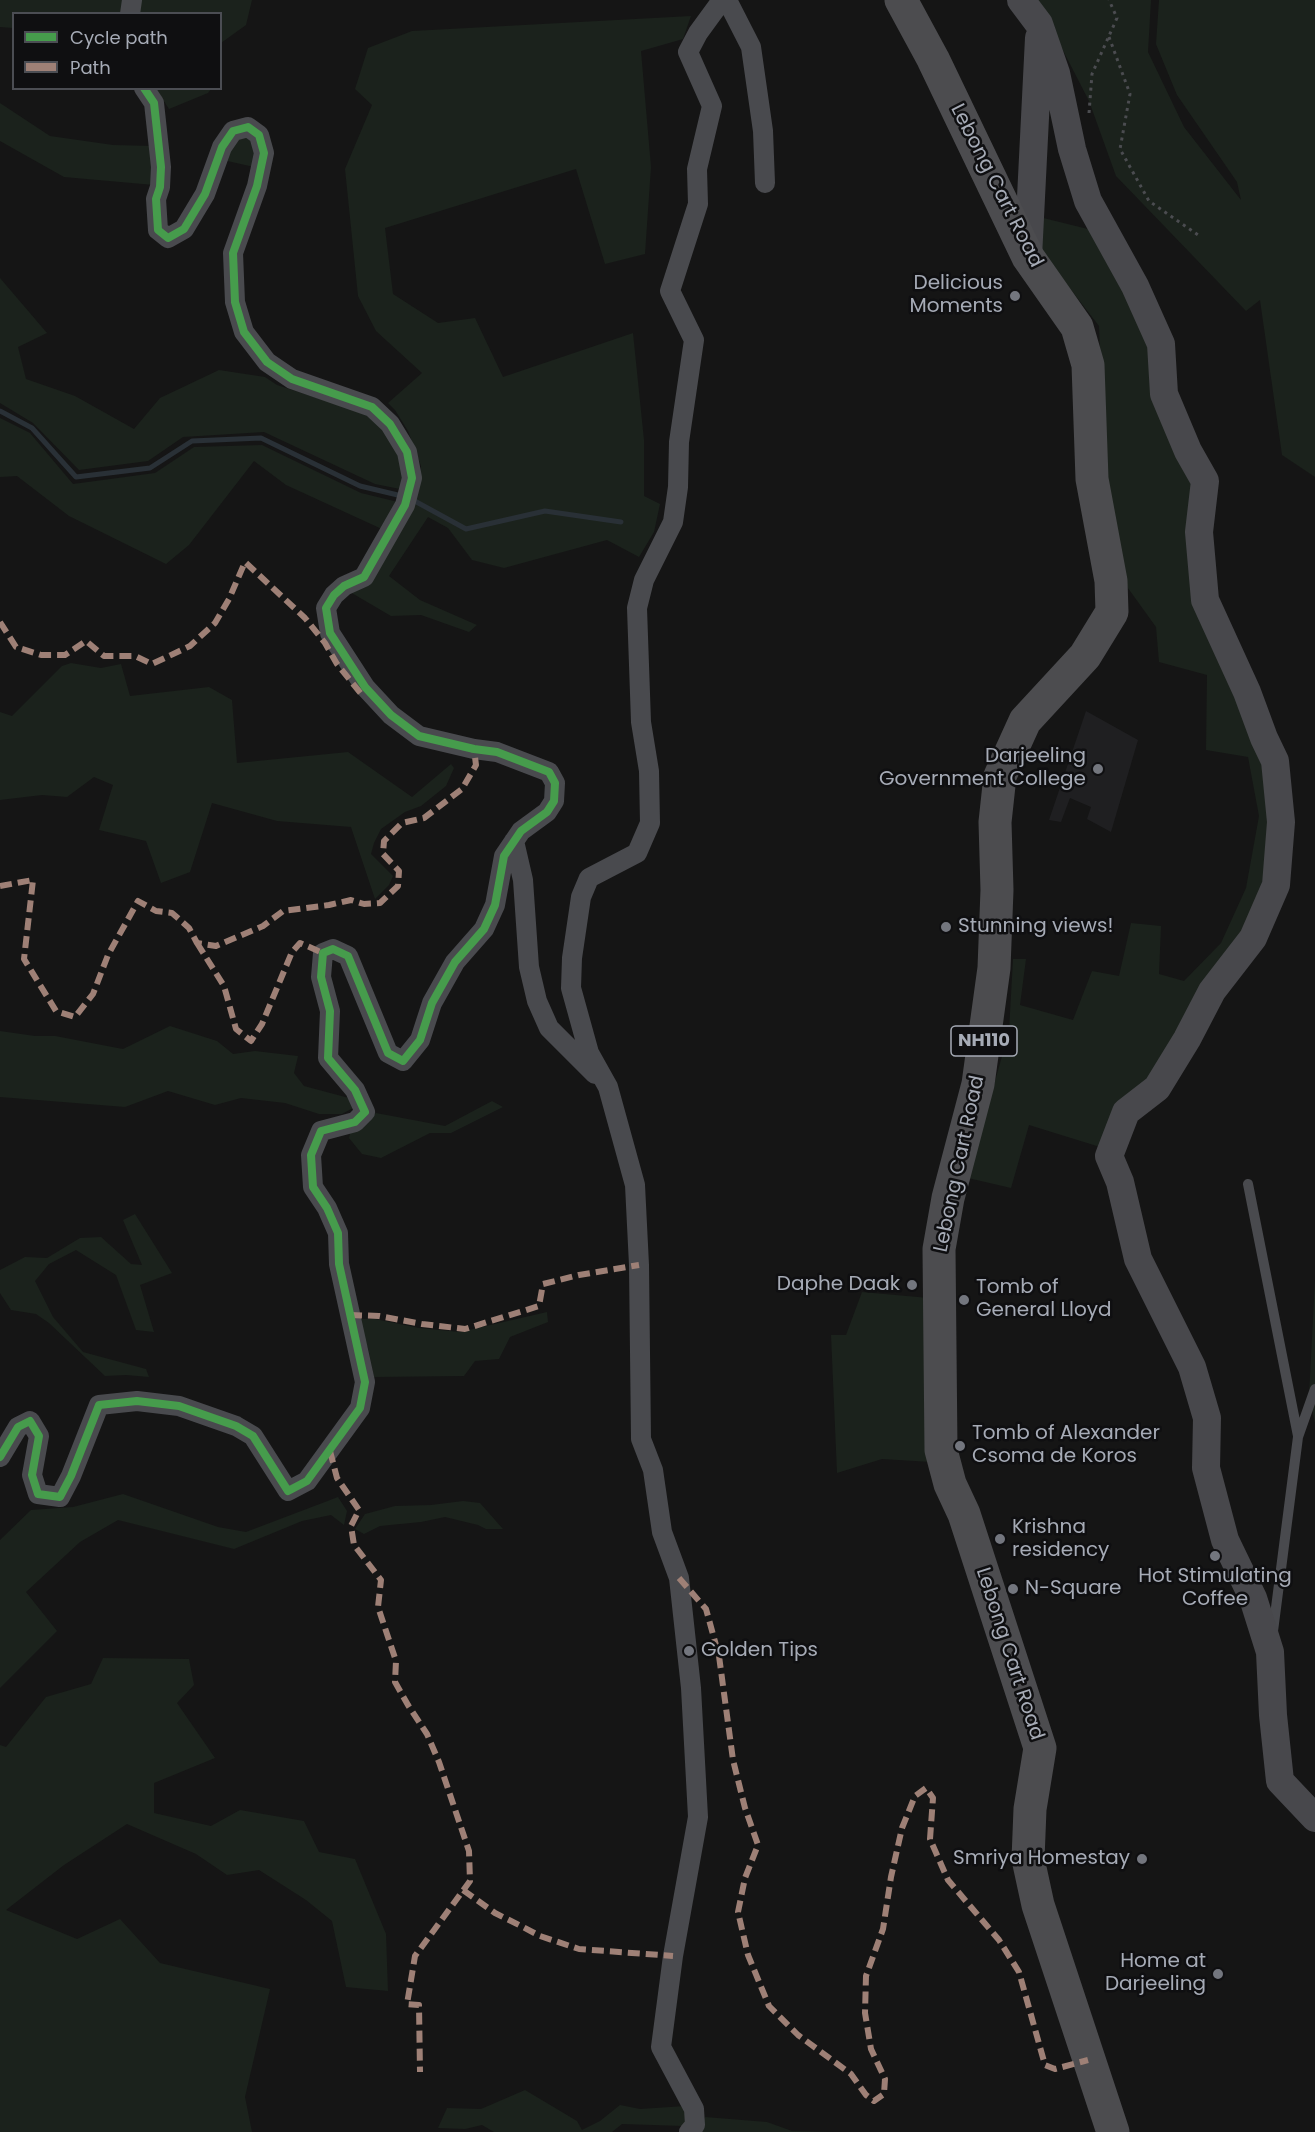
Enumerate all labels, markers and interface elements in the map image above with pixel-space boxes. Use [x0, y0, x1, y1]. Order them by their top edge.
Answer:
legend [12, 12, 222, 90]
text: Cycle path [70, 25, 168, 50]
text: Path [70, 55, 111, 80]
street label: Lebong Cart Road [944, 100, 1048, 272]
place label: Delicious Moments [909, 272, 1003, 319]
marker: Delicious Moments [1008, 289, 1022, 303]
place label: Darjeeling Government College [879, 745, 1086, 792]
marker: Darjeeling Government College [1091, 762, 1105, 776]
place label: Stunning views! [958, 915, 1113, 939]
marker: Stunning views! [939, 920, 953, 934]
road number: NH110 [951, 1026, 1017, 1056]
street label: Lebong Cart Road [930, 1073, 990, 1255]
place label: Daphe Daak [777, 1273, 900, 1297]
place label: Tomb of General Lloyd [976, 1276, 1112, 1323]
marker: Daphe Daak [905, 1278, 919, 1292]
marker: Tomb of General Lloyd [957, 1293, 971, 1307]
place label: Tomb of Alexander Csoma de Koros [972, 1422, 1160, 1469]
marker: Tomb of Alexander Csoma de Koros [953, 1439, 967, 1453]
place label: Krishna residency [1012, 1516, 1109, 1563]
marker: Krishna residency [993, 1532, 1007, 1546]
marker: Hot Stimulating Coffee [1208, 1549, 1222, 1563]
street label: Lebong Cart Road [970, 1565, 1048, 1743]
place label: Hot Stimulating Coffee [1138, 1565, 1292, 1612]
place label: N-Square [1025, 1577, 1122, 1601]
marker: N-Square [1006, 1582, 1020, 1596]
place label: Golden Tips [701, 1639, 818, 1663]
marker: Golden Tips [682, 1644, 696, 1658]
place label: Smriya Homestay [953, 1847, 1130, 1871]
marker: Smriya Homestay [1135, 1852, 1149, 1866]
place label: Home at Darjeeling [1105, 1950, 1206, 1997]
marker: Home at Darjeeling [1211, 1967, 1225, 1981]

